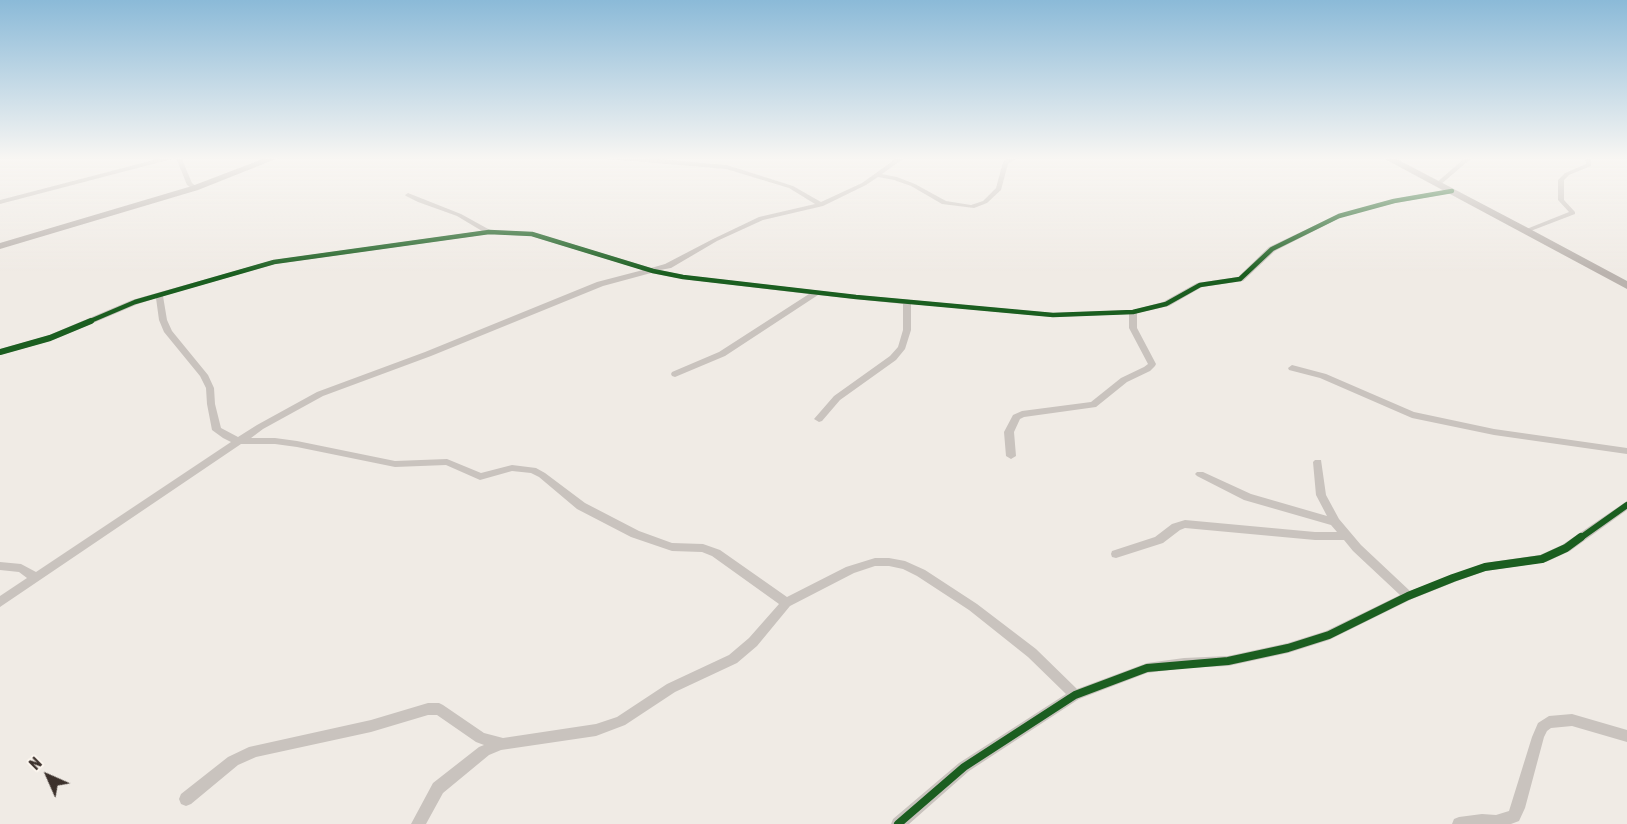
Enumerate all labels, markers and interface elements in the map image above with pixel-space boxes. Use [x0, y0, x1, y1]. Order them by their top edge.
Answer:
north arrow [18, 746, 78, 806]
text: N [26, 754, 45, 773]

